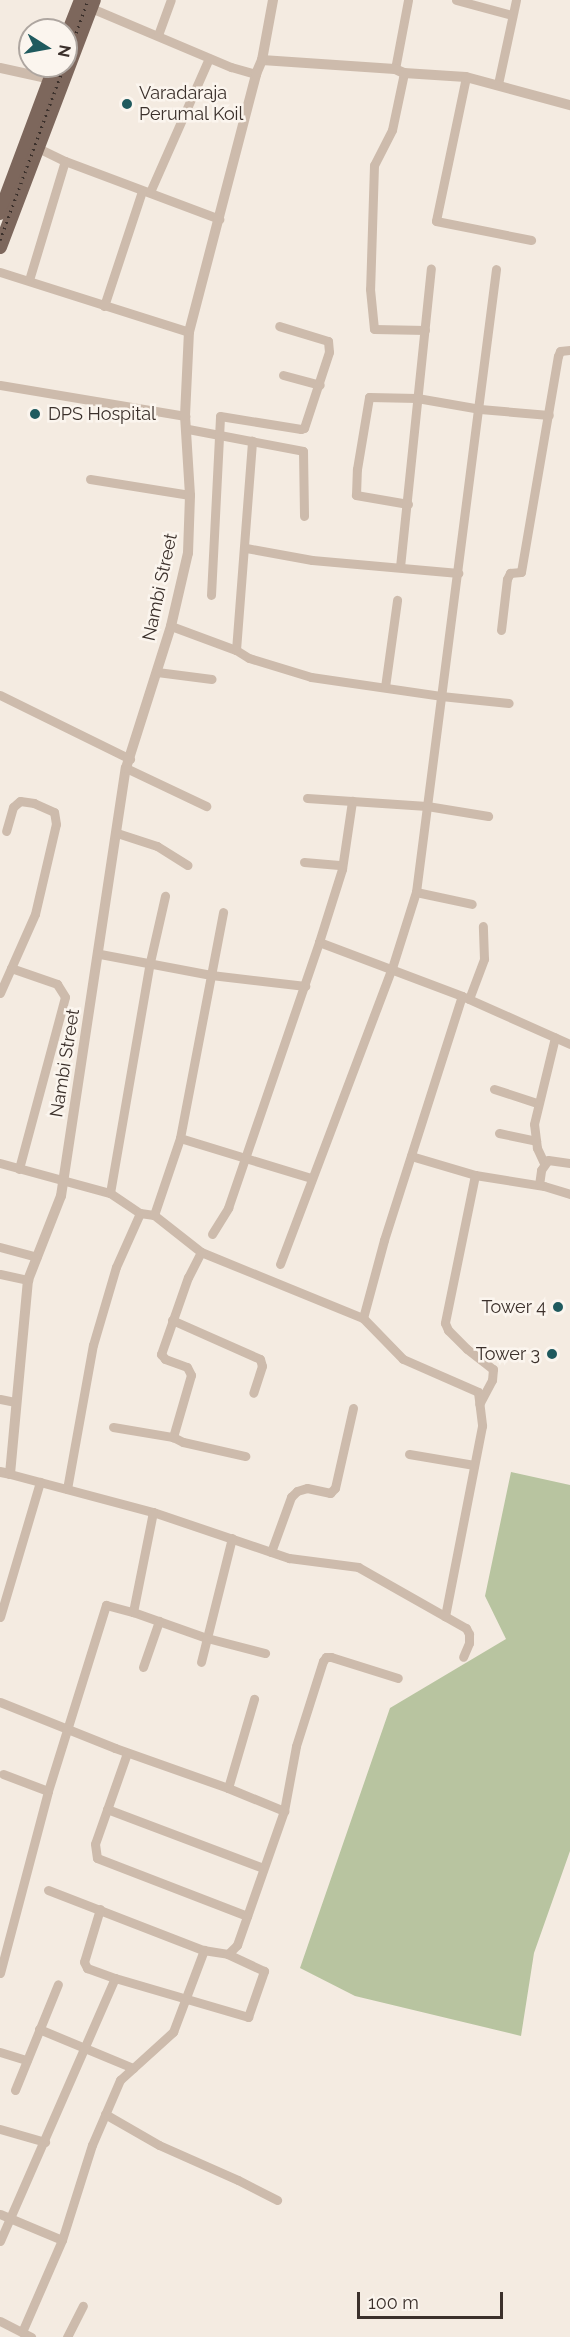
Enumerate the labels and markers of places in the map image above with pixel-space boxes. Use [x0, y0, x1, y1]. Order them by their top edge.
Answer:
place label: Varadaraja Perumal Koil [139, 83, 244, 125]
marker: Varadaraja Perumal Koil [120, 97, 134, 111]
place label: DPS Hospital [48, 403, 156, 425]
marker: DPS Hospital [26, 405, 44, 423]
place label: Tower 4 [481, 1296, 546, 1318]
marker: Tower 4 [551, 1300, 565, 1314]
place label: Tower 3 [475, 1343, 540, 1365]
marker: Tower 3 [545, 1347, 559, 1361]

